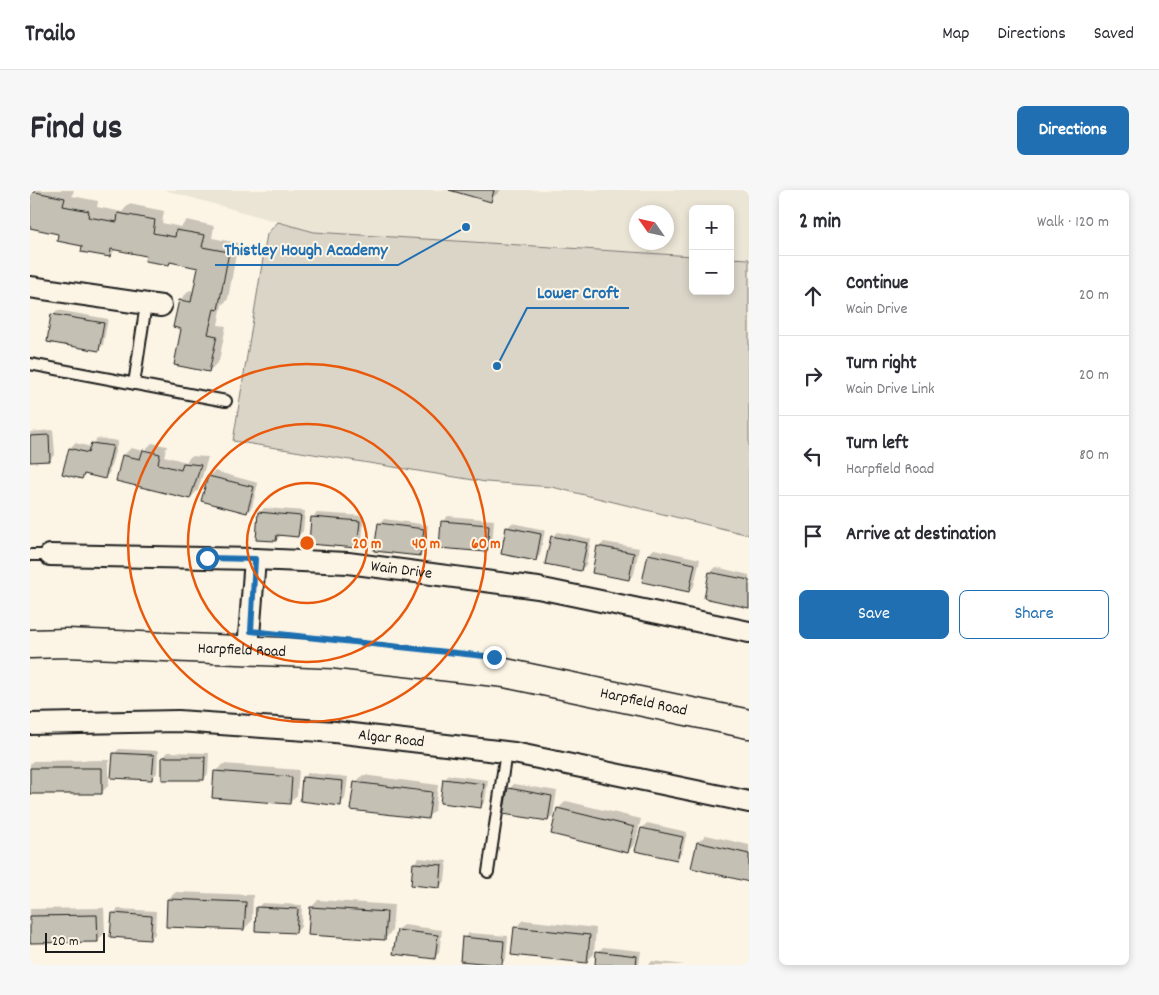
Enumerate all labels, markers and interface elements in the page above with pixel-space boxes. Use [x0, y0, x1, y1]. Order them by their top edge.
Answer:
text: Trailo [25, 18, 76, 52]
text: Map [942, 22, 969, 47]
text: Directions [997, 22, 1066, 47]
text: Saved [1094, 22, 1134, 47]
text: Find us [30, 105, 122, 155]
button: Directions [1017, 106, 1129, 155]
north arrow [629, 205, 674, 250]
map controls [689, 205, 734, 295]
button: + [689, 205, 734, 250]
text: 2 min [799, 208, 841, 238]
text: Walk · 120 m [1037, 211, 1109, 234]
callout: Thistley Hough Academy [215, 232, 398, 265]
text: Thistley Hough Academy [224, 239, 388, 264]
button: − [689, 250, 734, 295]
text: Continue [846, 271, 908, 298]
callout: Lower Croft [527, 275, 629, 308]
text: Lower Croft [537, 282, 619, 307]
icon: ahead [799, 282, 827, 310]
text: 20 m [1079, 284, 1109, 307]
text: Wain Drive [846, 298, 908, 321]
text: Turn right [846, 351, 917, 378]
icon: right [799, 362, 827, 390]
text: 20 m [1079, 364, 1109, 387]
text: Wain Drive Link [846, 378, 935, 401]
text: Turn left [846, 431, 909, 458]
icon: left [799, 442, 827, 470]
text: 80 m [1079, 444, 1109, 467]
text: Harpfield Road [846, 458, 934, 481]
icon: arrive [799, 522, 827, 550]
text: Arrive at destination [846, 522, 996, 549]
centre of rings [298, 534, 316, 552]
text: 20 m [353, 534, 381, 556]
text: 40 m [412, 534, 440, 556]
text: 60 m [471, 534, 501, 556]
route start [196, 547, 219, 570]
street label: Wain Drive [369, 555, 433, 585]
button: Save [799, 590, 949, 639]
button: Share [959, 590, 1109, 639]
street label: Harpfield Road [197, 637, 287, 664]
route end [483, 646, 506, 669]
street label: Harpfield Road [598, 682, 689, 722]
street label: Algar Road [357, 723, 426, 754]
scale bar [45, 930, 105, 953]
text: 20 m [52, 932, 79, 952]

